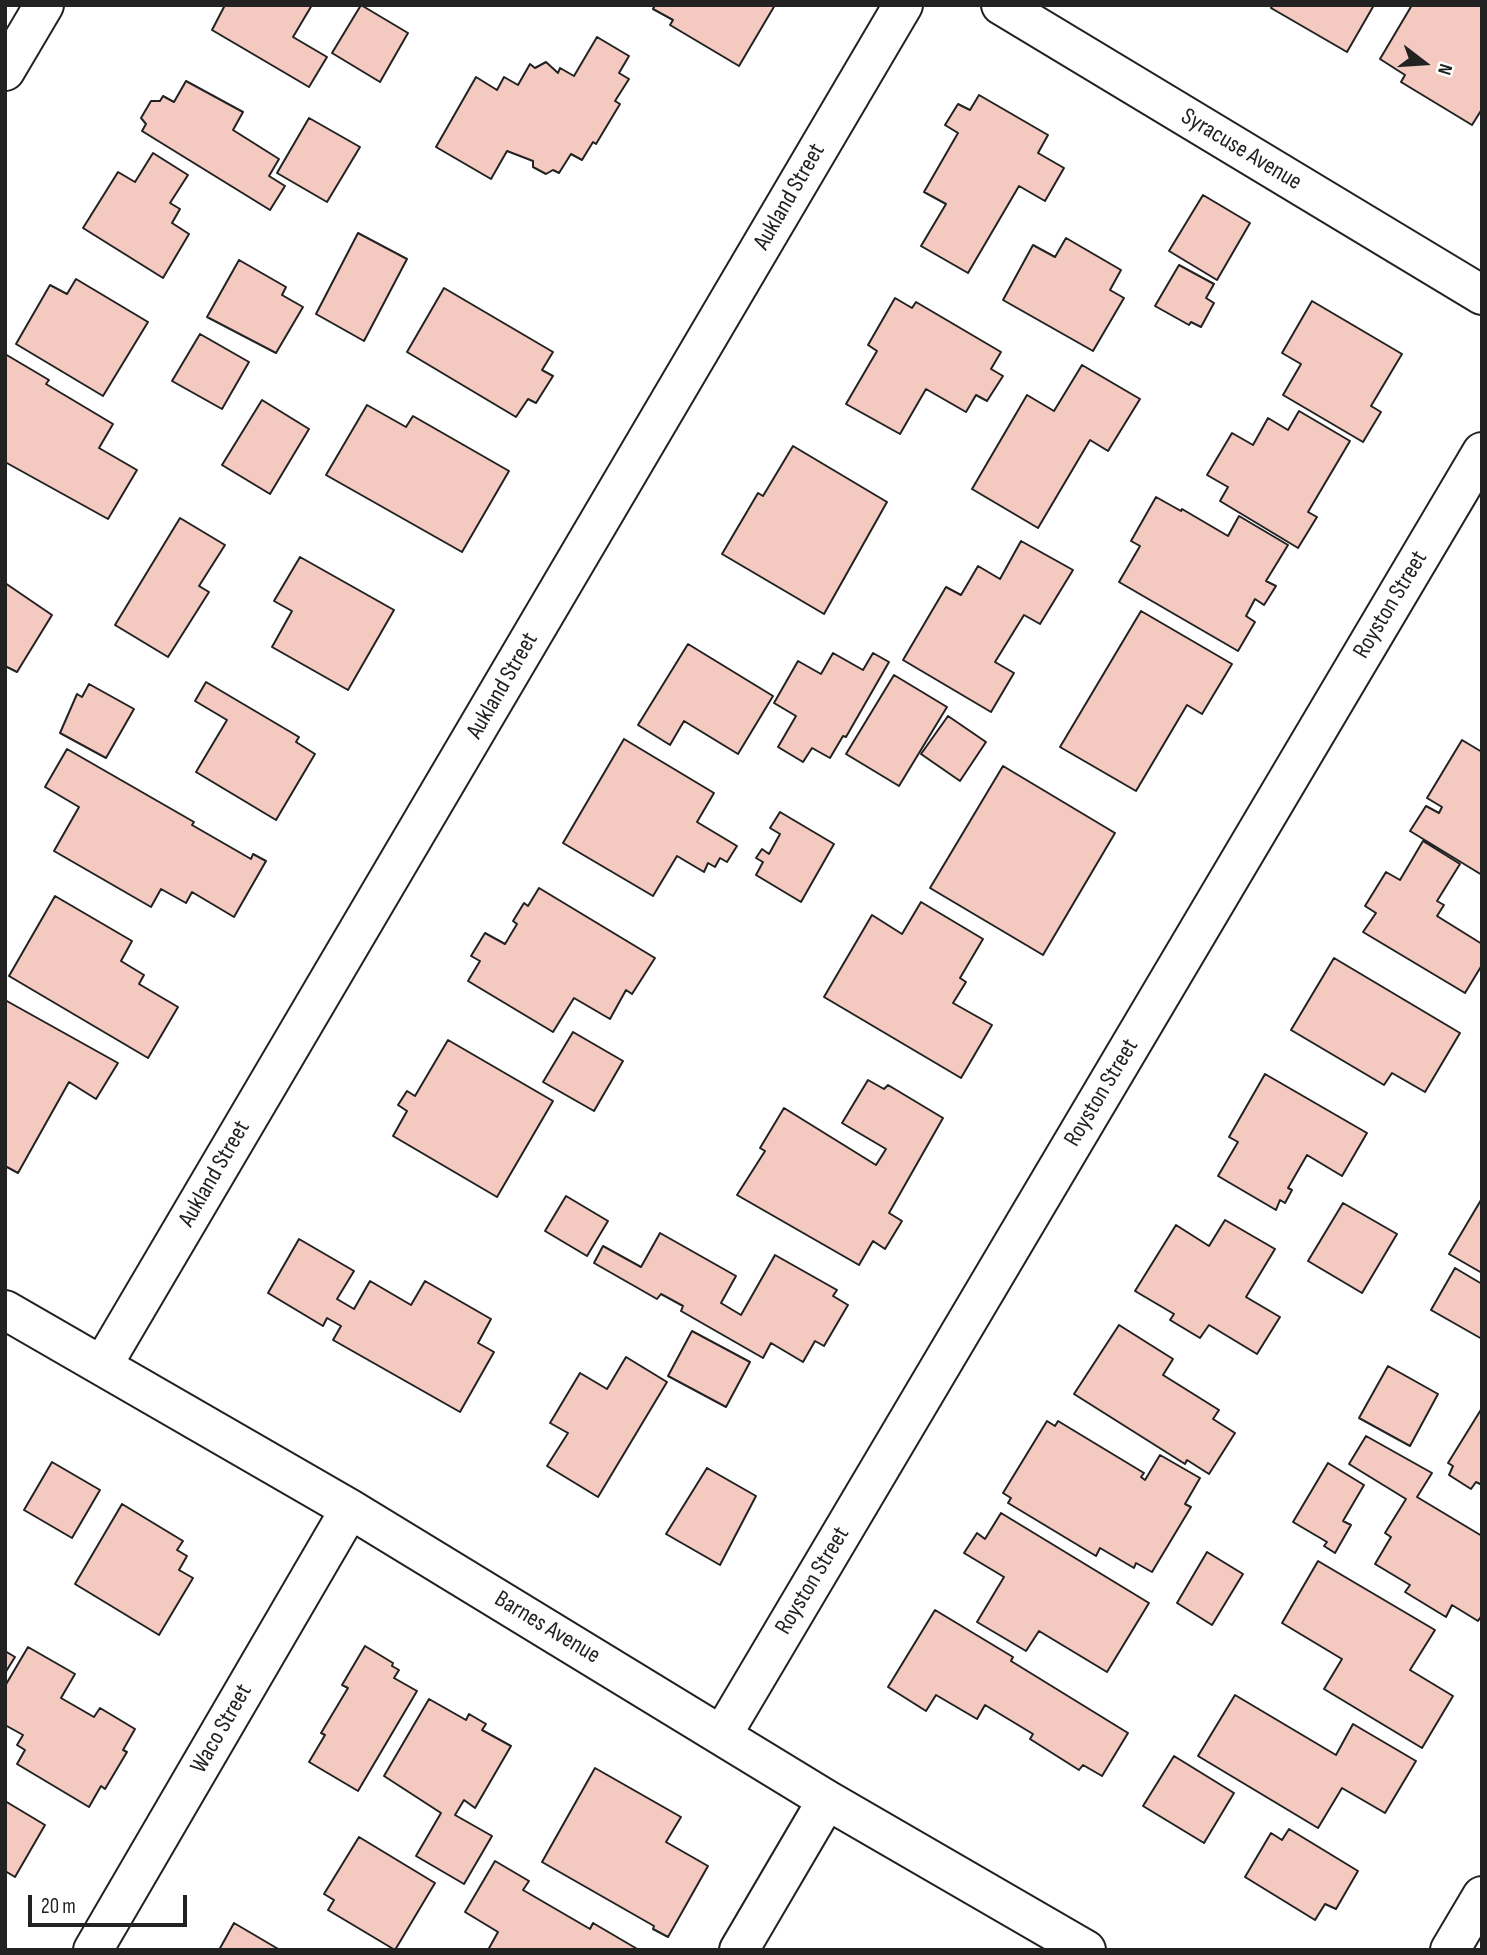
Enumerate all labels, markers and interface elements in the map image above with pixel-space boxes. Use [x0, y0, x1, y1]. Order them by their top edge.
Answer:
north arrow [1389, 28, 1459, 98]
text: N [1432, 61, 1457, 78]
street label: Syracuse Avenue [1175, 103, 1307, 197]
street label: Aukland Street [748, 139, 832, 255]
street label: Royston Street [1348, 546, 1434, 664]
street label: Aukland Street [461, 628, 545, 744]
street label: Royston Street [1059, 1034, 1145, 1152]
street label: Aukland Street [173, 1116, 257, 1232]
street label: Royston Street [770, 1522, 856, 1640]
street label: Barnes Avenue [489, 1585, 605, 1671]
street label: Waco Street [185, 1679, 259, 1779]
scale bar [32, 1882, 191, 1926]
text: 20 m [41, 1894, 76, 1919]

